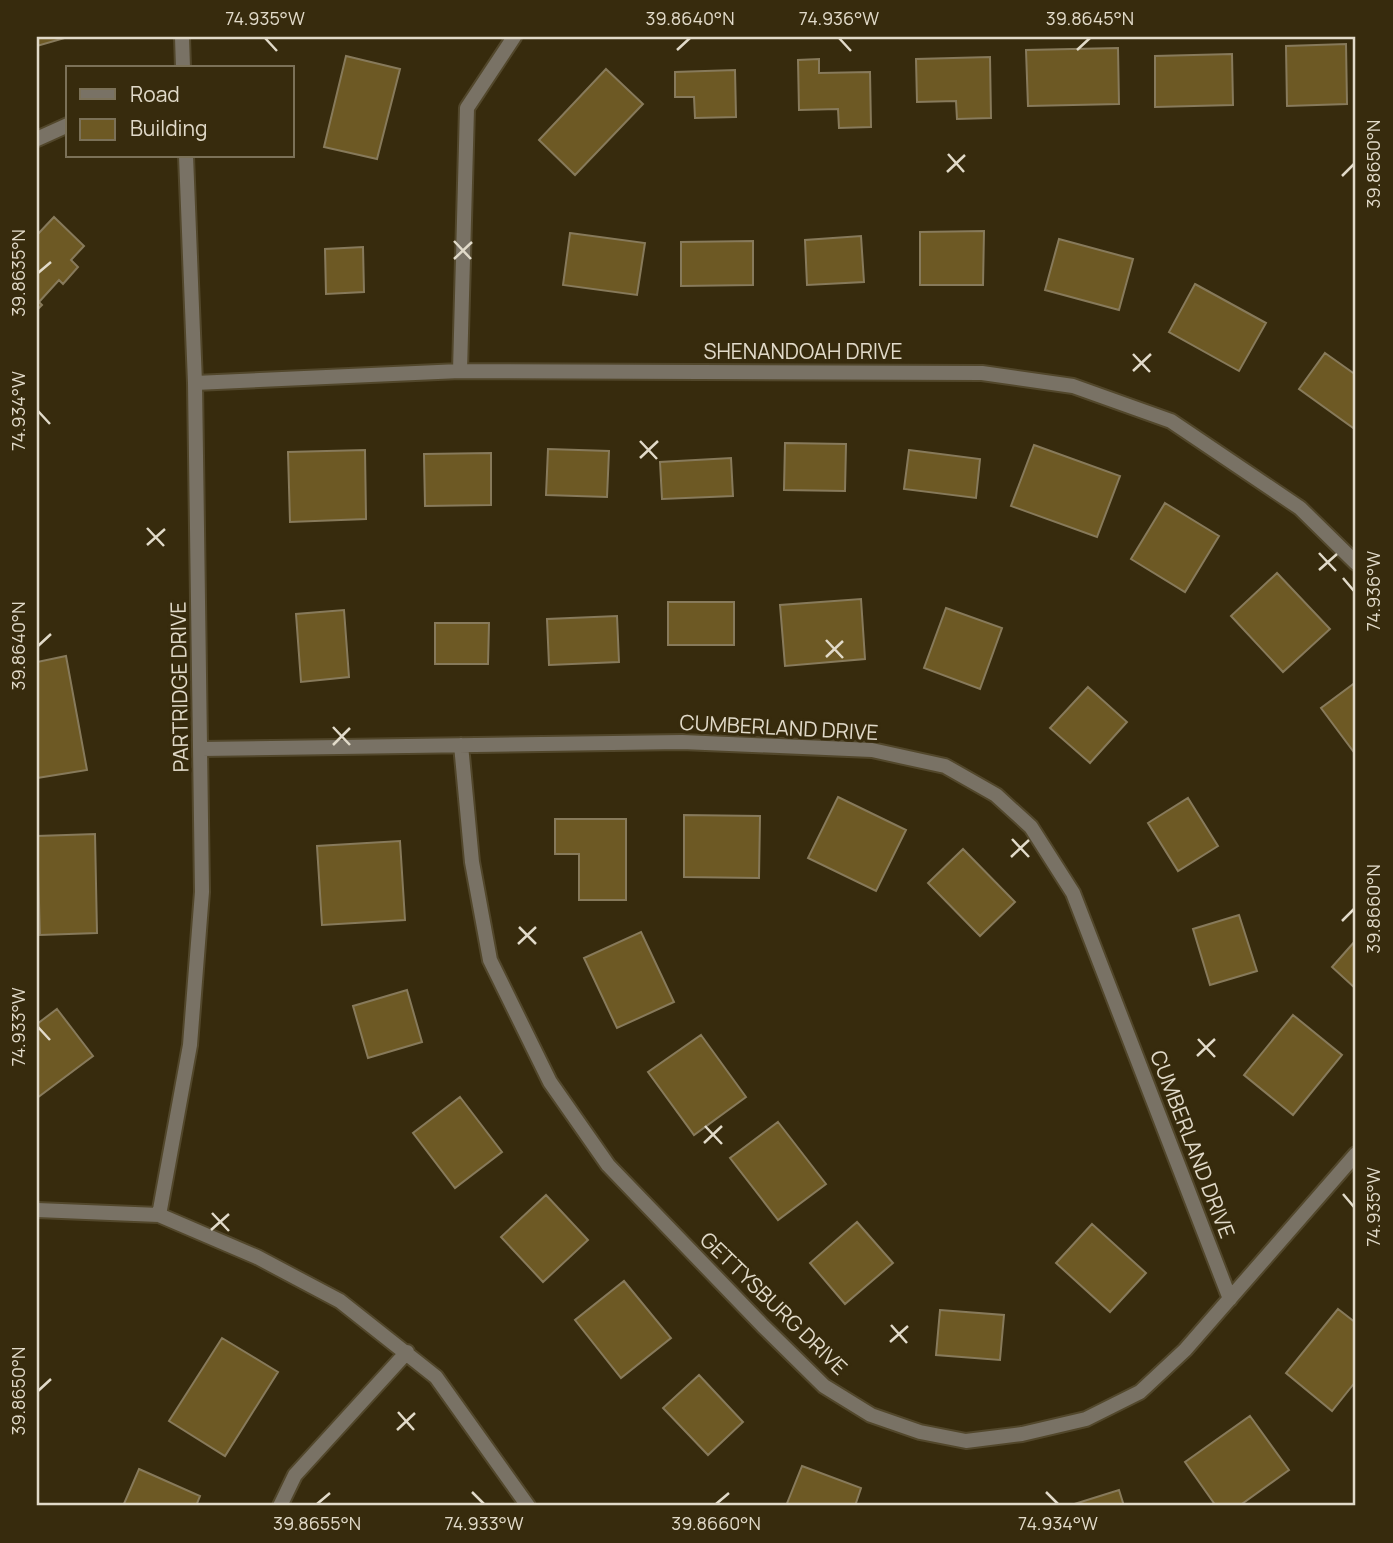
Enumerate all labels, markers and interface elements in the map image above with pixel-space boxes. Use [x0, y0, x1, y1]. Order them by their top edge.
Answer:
text: 74.935°W [225, 6, 305, 30]
text: 39.8640°N [646, 6, 734, 30]
text: 74.936°W [799, 6, 879, 30]
text: 39.8645°N [1046, 6, 1134, 30]
legend [66, 66, 294, 158]
text: Road [130, 80, 180, 108]
text: Building [130, 114, 207, 142]
text: 39.8650°N [1361, 120, 1385, 208]
text: 39.8635°N [6, 229, 30, 317]
street label: SHENANDOAH DRIVE [704, 337, 903, 365]
text: 74.934°W [6, 371, 30, 451]
text: 74.936°W [1361, 551, 1385, 631]
street label: PARTRIDGE DRIVE [164, 601, 194, 773]
text: 39.8640°N [6, 602, 30, 690]
street label: CUMBERLAND DRIVE [679, 708, 879, 746]
text: 39.8660°N [1361, 864, 1385, 954]
text: 74.933°W [6, 987, 30, 1067]
street label: CUMBERLAND DRIVE [1144, 1046, 1242, 1242]
text: 74.935°W [1361, 1167, 1385, 1247]
street label: GETTYSBURG DRIVE [694, 1225, 854, 1381]
text: 39.8650°N [6, 1347, 30, 1435]
text: 39.8655°N [273, 1511, 361, 1535]
text: 74.933°W [444, 1511, 524, 1535]
text: 39.8660°N [671, 1511, 761, 1535]
text: 74.934°W [1018, 1511, 1098, 1535]

